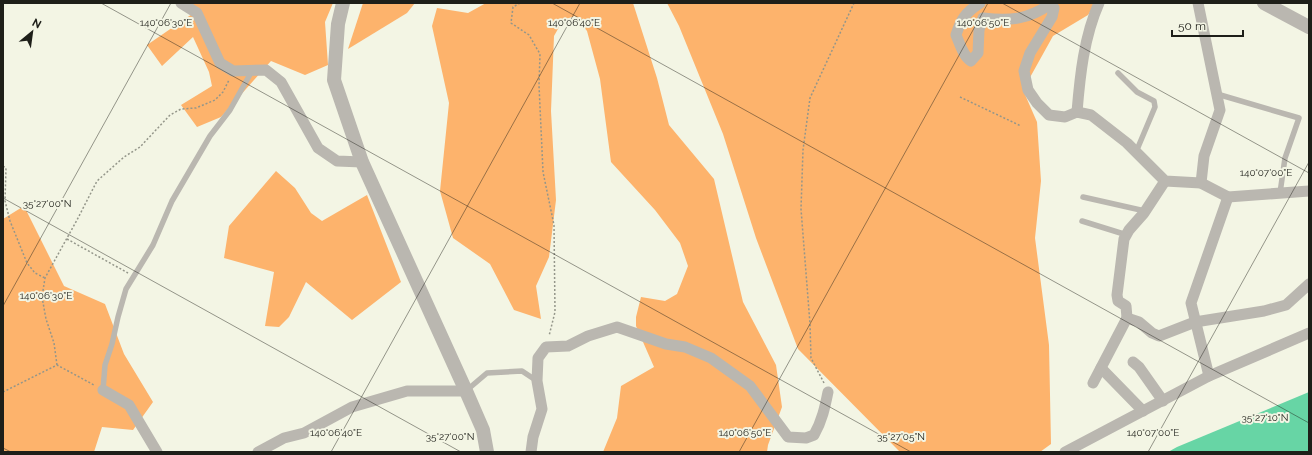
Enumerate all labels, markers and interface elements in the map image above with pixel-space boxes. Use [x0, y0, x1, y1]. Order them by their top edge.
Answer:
north arrow [12, 12, 52, 52]
scale bar [1172, 12, 1243, 38]
text: N [30, 16, 43, 31]
text: 140°06'30"E [140, 17, 192, 28]
text: 140°06'40"E [548, 17, 600, 28]
text: 140°06'50"E [957, 17, 1009, 28]
text: 50 m [1178, 19, 1206, 33]
text: 140°07'00"E [1240, 167, 1292, 178]
text: 35°27'00"N [23, 198, 71, 209]
text: 140°06'30"E [20, 290, 72, 301]
text: 35°27'10"N [1242, 412, 1288, 423]
text: 140°06'40"E [310, 427, 362, 438]
text: 140°06'50"E [719, 427, 771, 438]
text: 140°07'00"E [1127, 427, 1179, 438]
text: 35°27'00"N [426, 431, 474, 442]
text: 35°27'05"N [877, 431, 925, 442]

